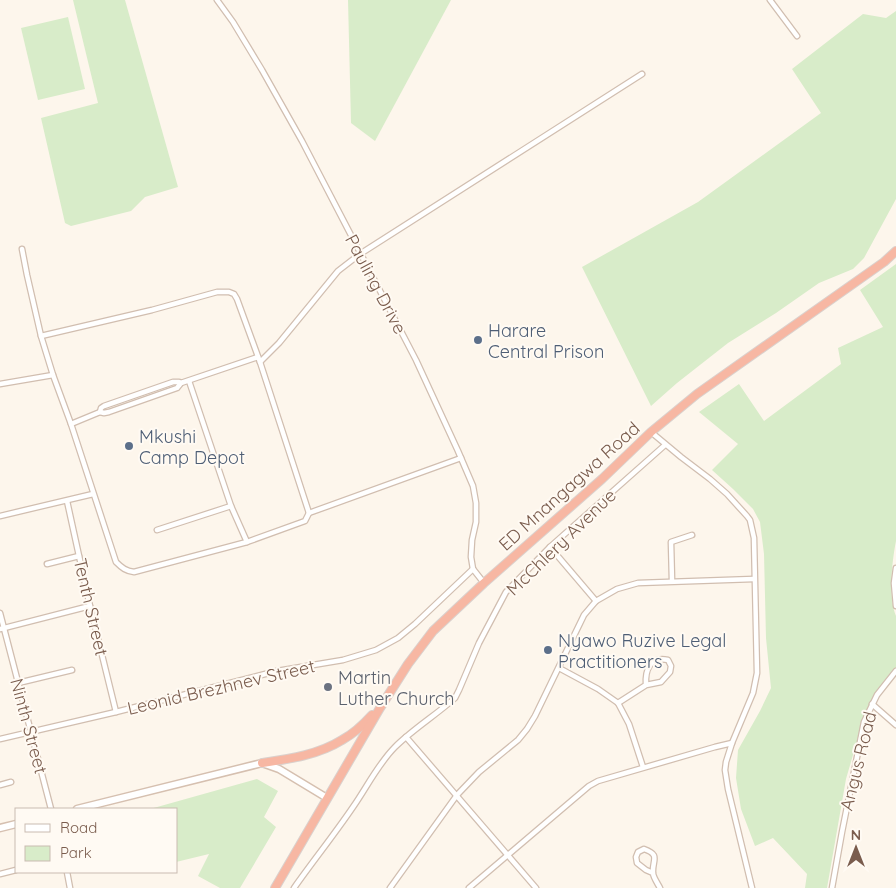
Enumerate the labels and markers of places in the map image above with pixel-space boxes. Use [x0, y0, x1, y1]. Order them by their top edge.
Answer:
place label: Harare Central Prison [488, 319, 604, 363]
marker: Harare Central Prison [472, 334, 484, 346]
place label: Mkushi Camp Depot [139, 425, 245, 469]
marker: Mkushi Camp Depot [123, 440, 135, 452]
place label: Nyawo Ruzive Legal Practitioners [558, 629, 726, 673]
marker: Nyawo Ruzive Legal Practitioners [542, 644, 554, 656]
place label: Martin Luther Church [338, 666, 454, 710]
marker: Martin Luther Church [322, 681, 334, 693]

